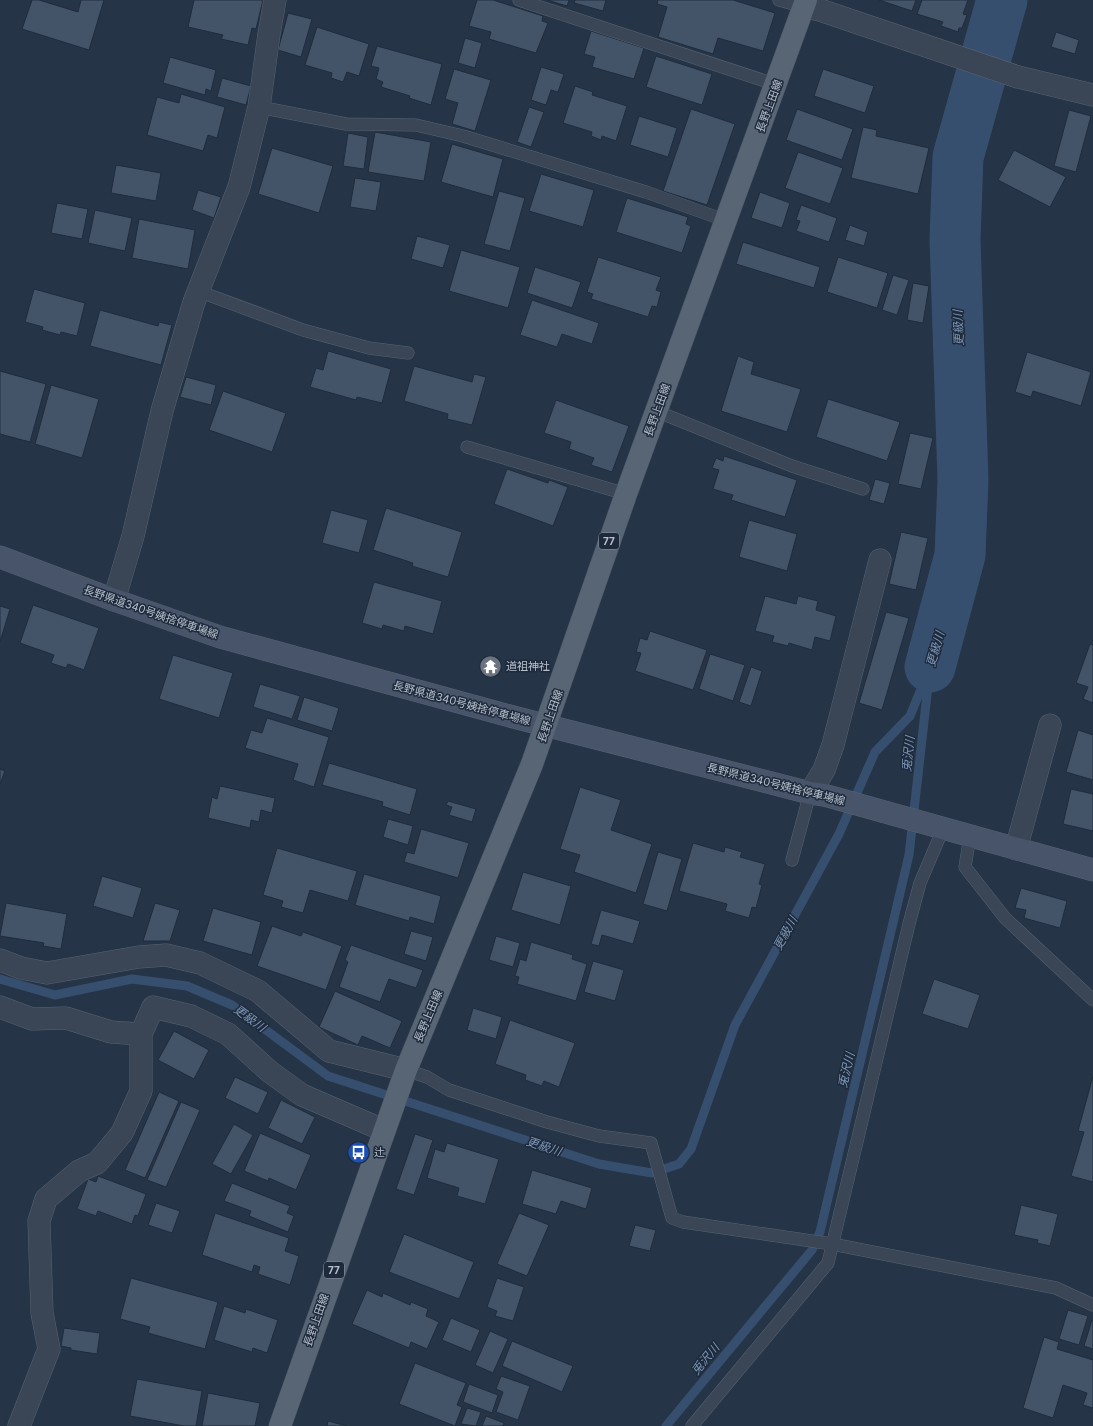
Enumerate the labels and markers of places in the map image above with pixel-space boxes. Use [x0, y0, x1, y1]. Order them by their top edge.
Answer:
temple icon: 道祖神社 [477, 653, 503, 679]
place label: 道祖神社 [506, 659, 550, 673]
bus stop icon: 辻 [345, 1139, 371, 1165]
place label: 辻 [374, 1145, 385, 1159]

